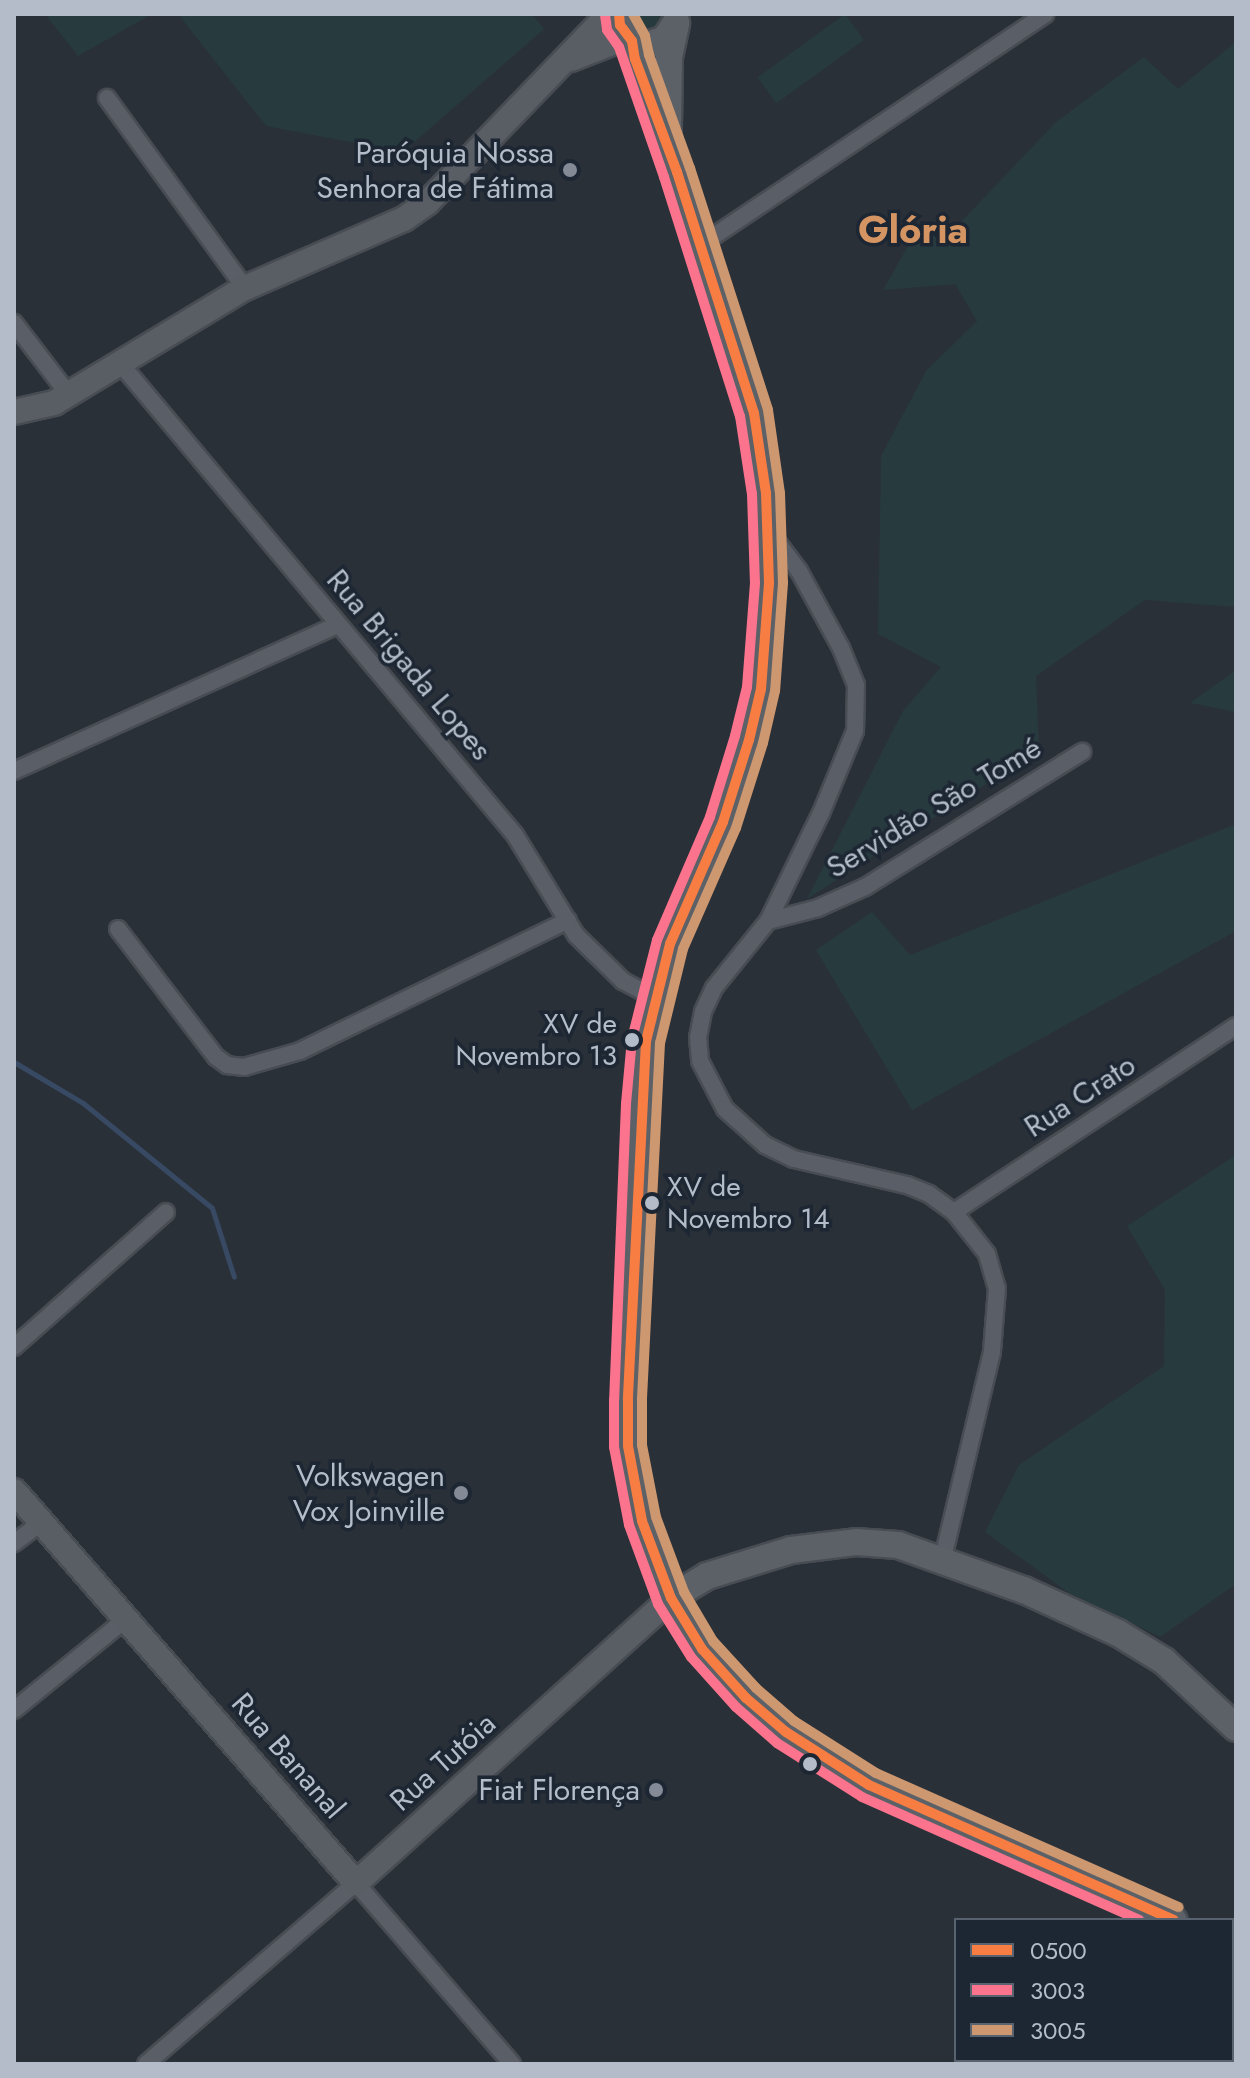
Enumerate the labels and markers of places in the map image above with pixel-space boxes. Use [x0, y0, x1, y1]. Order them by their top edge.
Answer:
place label: Paróquia Nossa Senhora de Fátima [317, 135, 554, 206]
marker: Paróquia Nossa Senhora de Fátima [561, 161, 579, 179]
place label: XV de Novembro 13 [456, 1007, 617, 1073]
marker: XV de Novembro 13 [624, 1032, 640, 1048]
place label: XV de Novembro 14 [667, 1170, 829, 1236]
marker: XV de Novembro 14 [644, 1195, 660, 1211]
place label: Volkswagen Vox Joinville [293, 1458, 445, 1528]
marker: Volkswagen Vox Joinville [452, 1484, 470, 1502]
unlabelled marker [802, 1756, 818, 1772]
place label: Fiat Florença [478, 1772, 640, 1808]
marker: Fiat Florença [647, 1781, 665, 1799]

